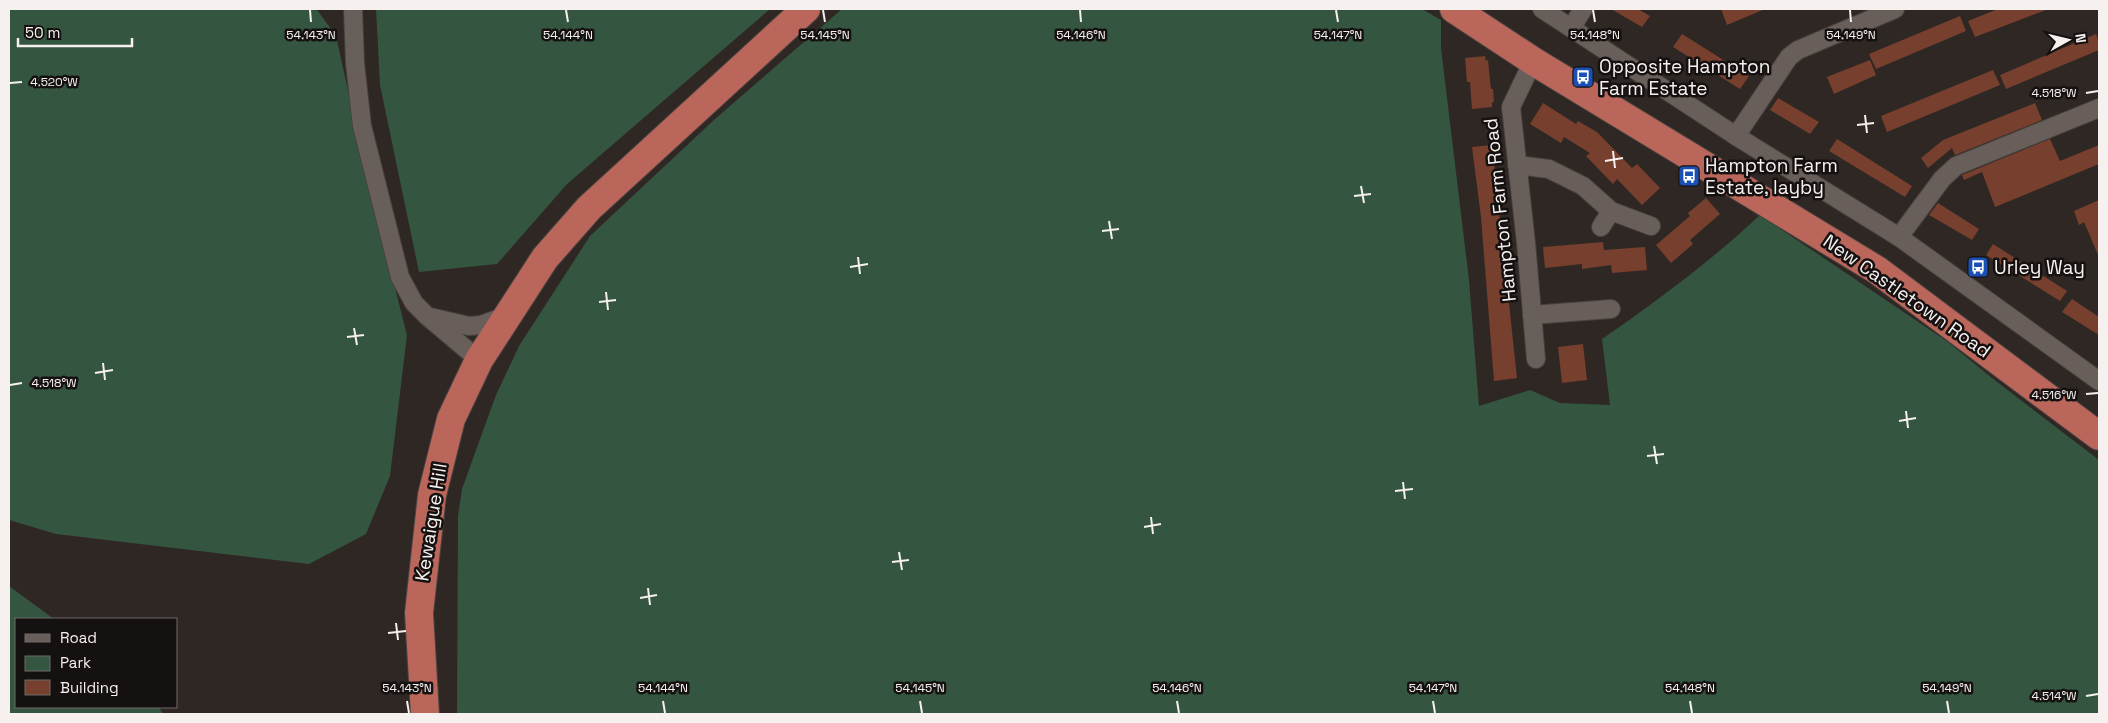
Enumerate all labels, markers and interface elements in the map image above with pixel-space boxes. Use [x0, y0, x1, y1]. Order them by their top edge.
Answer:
scale bar [18, 15, 131, 47]
north arrow [2043, 15, 2093, 65]
text: 50 m [25, 23, 60, 42]
text: 54.143°N [286, 27, 336, 43]
text: 54.144°N [543, 27, 593, 43]
text: 54.145°N [800, 27, 850, 43]
text: 54.146°N [1056, 27, 1106, 43]
text: 54.147°N [1314, 27, 1362, 43]
text: 54.148°N [1570, 27, 1620, 43]
text: 54.149°N [1826, 27, 1876, 43]
text: N [2071, 32, 2090, 44]
place label: Opposite Hampton Farm Estate [1599, 54, 1771, 101]
bus stop icon: Opposite Hampton Farm Estate [1571, 65, 1595, 89]
text: 4.520°W [30, 74, 78, 90]
text: 4.518°W [2031, 85, 2077, 101]
street label: Hampton Farm Road [1478, 117, 1522, 303]
place label: Hampton Farm Estate, layby [1705, 153, 1838, 200]
bus stop icon: Hampton Farm Estate, layby [1677, 164, 1701, 188]
street label: New Castletown Road [1818, 229, 1996, 363]
bus stop icon: Urley Way [1966, 255, 1990, 279]
place label: Urley Way [1994, 255, 2085, 280]
text: 4.518°W [31, 375, 77, 391]
text: 4.516°W [2032, 387, 2077, 403]
street label: Kewaigue Hill [409, 461, 453, 583]
legend [15, 618, 178, 708]
text: Road [60, 628, 97, 647]
text: Park [60, 653, 91, 672]
text: Building [60, 678, 119, 697]
text: 54.143°N [382, 680, 432, 696]
text: 54.144°N [638, 680, 688, 696]
text: 54.145°N [895, 680, 945, 696]
text: 54.146°N [1152, 680, 1202, 696]
text: 54.147°N [1409, 680, 1457, 696]
text: 54.148°N [1665, 680, 1715, 696]
text: 54.149°N [1922, 680, 1972, 696]
text: 4.514°W [2031, 688, 2077, 704]

